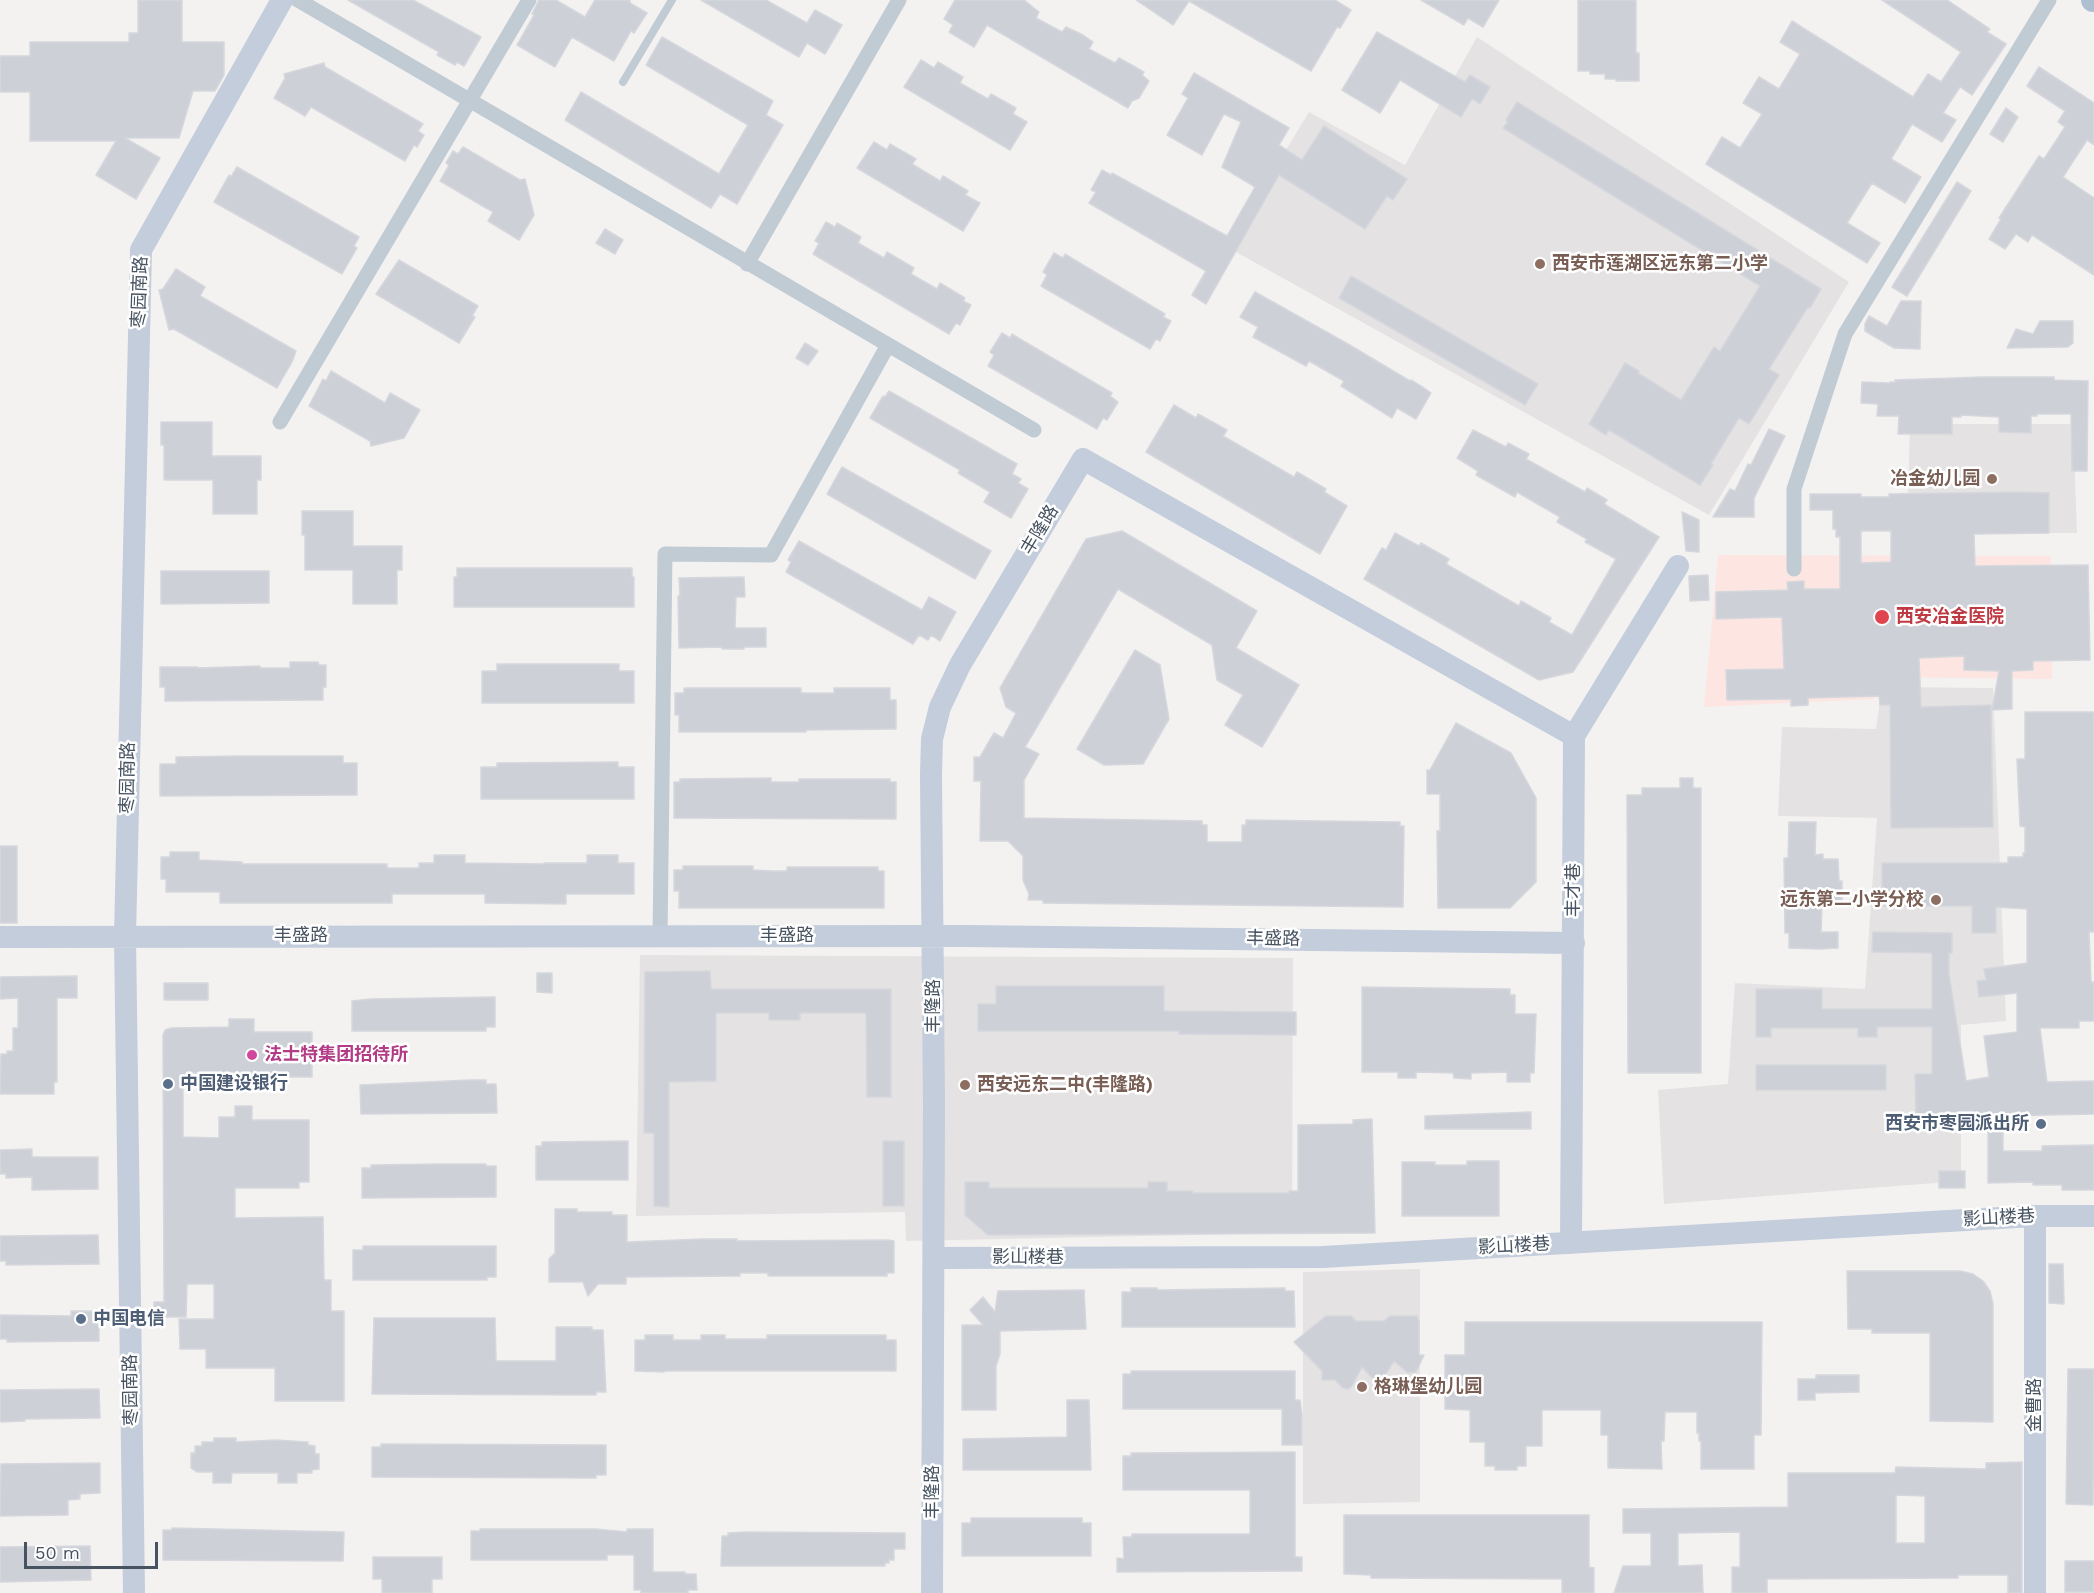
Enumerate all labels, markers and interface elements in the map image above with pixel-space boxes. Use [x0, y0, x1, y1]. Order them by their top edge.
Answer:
place label: 西安市莲湖区远东第二小学 [1552, 253, 1768, 275]
street label: 枣园南路 [128, 256, 152, 328]
marker: 西安市莲湖区远东第二小学 [1533, 257, 1547, 271]
place label: 冶金幼儿园 [1890, 468, 1980, 490]
marker: 冶金幼儿园 [1985, 472, 1999, 486]
street label: 丰隆路 [1017, 501, 1063, 559]
place label: 西安冶金医院 [1896, 606, 2004, 628]
marker: 西安冶金医院 [1873, 608, 1891, 626]
street label: 枣园南路 [117, 742, 139, 814]
street label: 丰才巷 [1563, 863, 1585, 917]
place label: 远东第二小学分校 [1780, 889, 1924, 911]
marker: 远东第二小学分校 [1929, 893, 1943, 907]
street label: 丰盛路 [274, 925, 328, 947]
street label: 丰盛路 [760, 925, 814, 947]
street label: 丰盛路 [1246, 928, 1300, 950]
street label: 丰隆路 [923, 979, 945, 1033]
place label: 法士特集团招待所 [264, 1044, 408, 1066]
marker: 法士特集团招待所 [245, 1048, 259, 1062]
place label: 中国建设银行 [180, 1073, 288, 1095]
place label: 西安远东二中(丰隆路) [977, 1074, 1153, 1096]
marker: 中国建设银行 [161, 1077, 175, 1091]
marker: 西安远东二中(丰隆路) [958, 1078, 972, 1092]
place label: 西安市枣园派出所 [1885, 1113, 2029, 1135]
marker: 西安市枣园派出所 [2034, 1117, 2048, 1131]
street label: 影山楼巷 [1962, 1205, 2036, 1231]
street label: 影山楼巷 [1477, 1233, 1551, 1259]
street label: 影山楼巷 [992, 1247, 1064, 1269]
place label: 中国电信 [93, 1308, 165, 1330]
marker: 中国电信 [74, 1312, 88, 1326]
street label: 枣园南路 [120, 1354, 142, 1426]
place label: 格琳堡幼儿园 [1374, 1376, 1482, 1398]
street label: 金曹路 [2024, 1378, 2046, 1432]
marker: 格琳堡幼儿园 [1355, 1380, 1369, 1394]
street label: 丰隆路 [922, 1465, 944, 1519]
scale bar [27, 1530, 160, 1568]
text: 50 m [35, 1542, 80, 1563]

